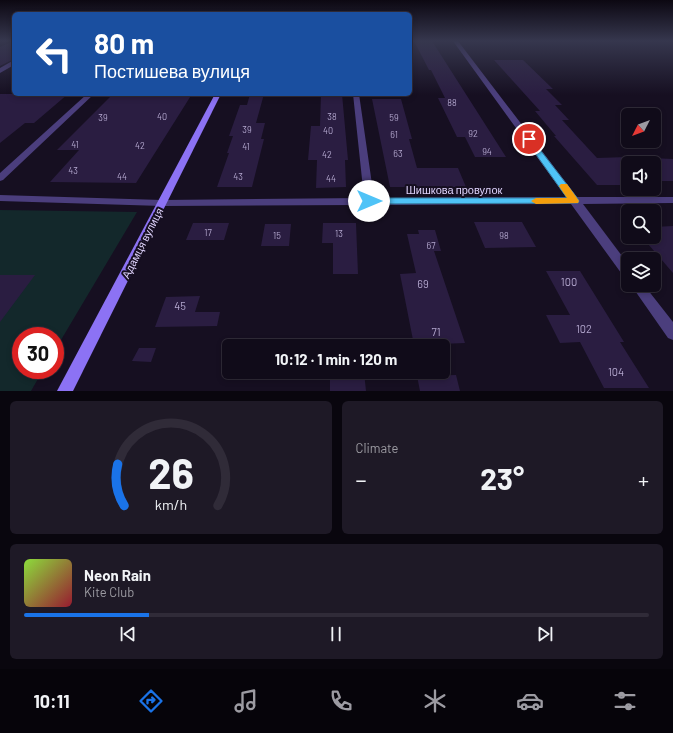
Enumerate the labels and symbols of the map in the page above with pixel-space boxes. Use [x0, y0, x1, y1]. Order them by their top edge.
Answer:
house number: 88 [447, 97, 457, 108]
north arrow [621, 108, 661, 148]
house number: 40 [157, 111, 167, 122]
house number: 38 [327, 111, 337, 122]
house number: 39 [98, 112, 108, 123]
house number: 59 [389, 112, 399, 123]
pin [512, 122, 546, 156]
house number: 39 [242, 124, 252, 135]
house number: 40 [323, 125, 333, 136]
house number: 92 [468, 128, 478, 139]
house number: 61 [390, 129, 398, 140]
house number: 41 [71, 139, 79, 150]
house number: 42 [135, 140, 145, 151]
house number: 41 [242, 141, 250, 152]
house number: 94 [482, 146, 492, 157]
house number: 63 [393, 148, 403, 159]
house number: 42 [322, 149, 332, 160]
house number: 43 [68, 165, 78, 176]
house number: 44 [117, 171, 127, 182]
house number: 43 [233, 171, 243, 182]
house number: 44 [326, 173, 336, 184]
position arrow [348, 180, 390, 222]
street label: Шишкова провулок [406, 183, 503, 196]
street label: Адамця вулиця [119, 205, 165, 281]
house number: 17 [204, 227, 212, 238]
house number: 13 [335, 228, 343, 239]
house number: 15 [273, 230, 281, 241]
house number: 98 [499, 230, 509, 241]
house number: 67 [427, 240, 436, 251]
house number: 100 [561, 275, 577, 288]
house number: 69 [417, 277, 429, 290]
house number: 45 [174, 299, 186, 312]
house number: 102 [576, 322, 592, 335]
house number: 71 [431, 325, 441, 338]
speed limit sign: 30 [12, 327, 64, 379]
house number: 104 [608, 365, 624, 378]

